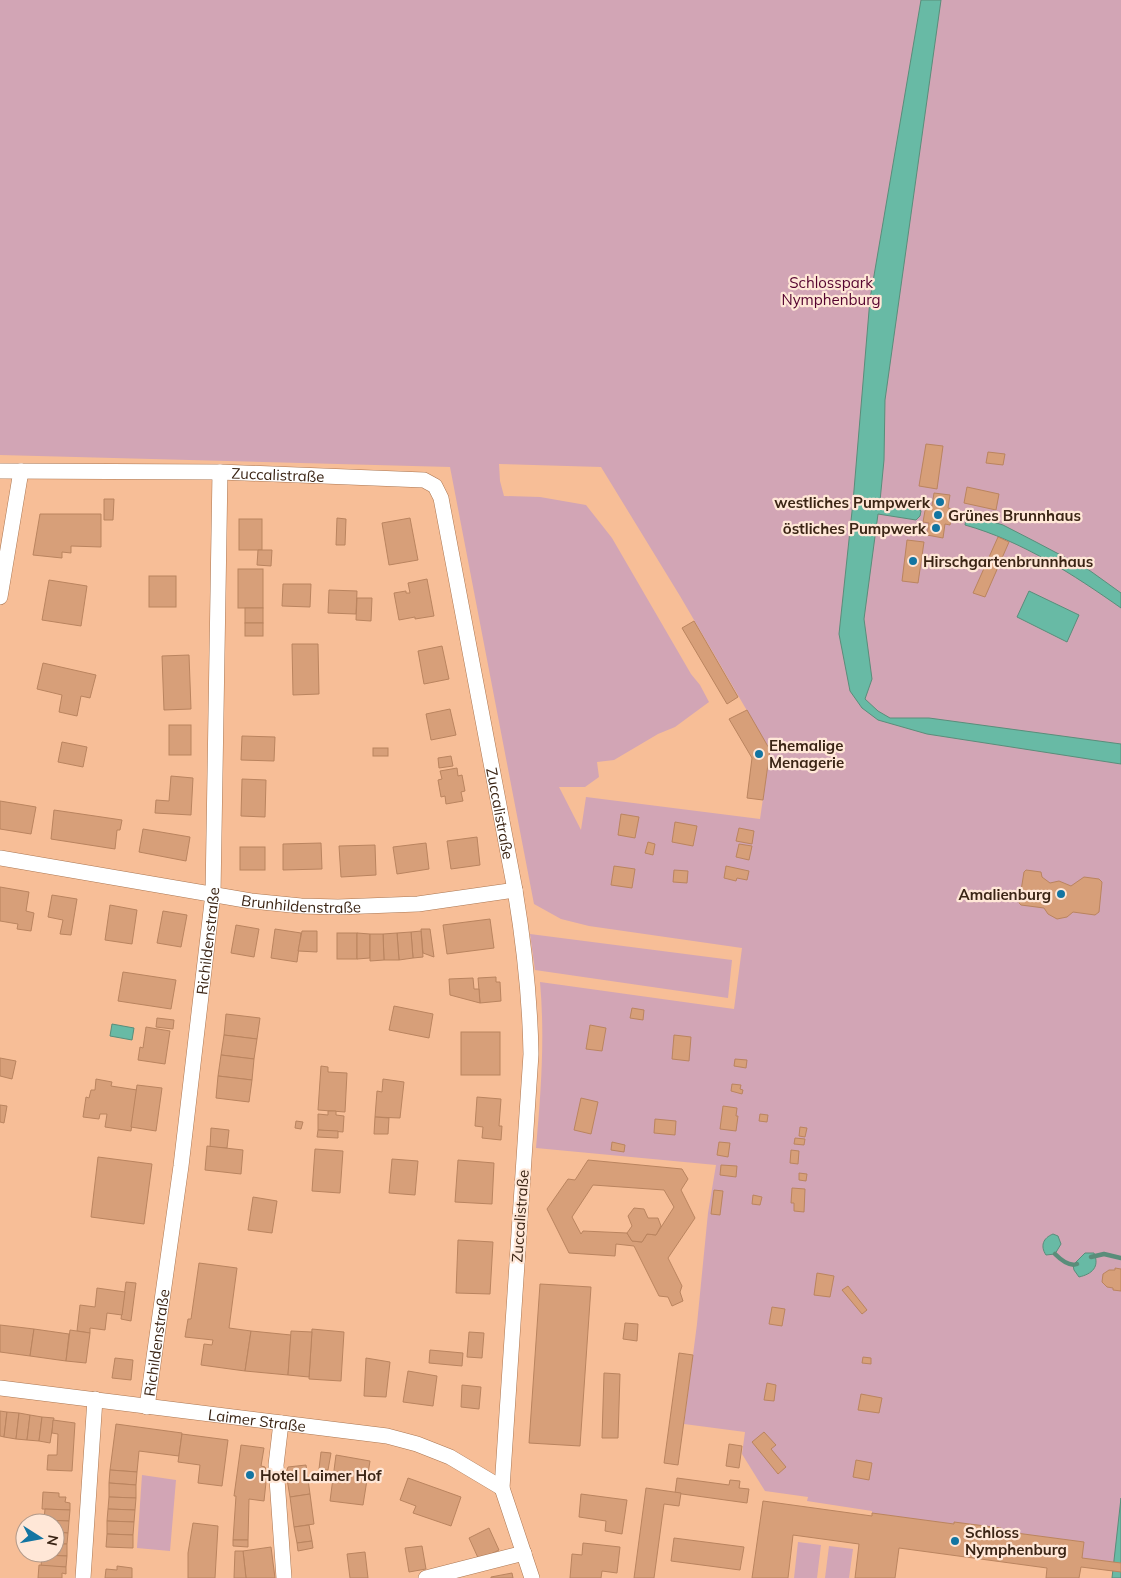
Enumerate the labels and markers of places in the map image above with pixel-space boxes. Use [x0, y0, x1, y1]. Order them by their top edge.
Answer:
place label: westliches Pumpwerk [774, 493, 931, 512]
marker: westliches Pumpwerk [934, 496, 946, 508]
place label: Grünes Brunnhaus [948, 506, 1081, 525]
marker: Grünes Brunnhaus [932, 509, 944, 521]
place label: östliches Pumpwerk [783, 519, 927, 538]
marker: östliches Pumpwerk [930, 522, 942, 534]
place label: Hirschgartenbrunnhaus [923, 552, 1093, 571]
marker: Hirschgartenbrunnhaus [907, 555, 919, 567]
place label: Ehemalige Menagerie [769, 736, 844, 772]
marker: Ehemalige Menagerie [753, 748, 765, 760]
place label: Amalienburg [959, 885, 1051, 904]
marker: Amalienburg [1055, 888, 1067, 900]
place label: Hotel Laimer Hof [260, 1466, 382, 1485]
marker: Hotel Laimer Hof [244, 1469, 256, 1481]
place label: Schloss Nymphenburg [965, 1523, 1067, 1559]
marker: Schloss Nymphenburg [949, 1535, 961, 1547]

